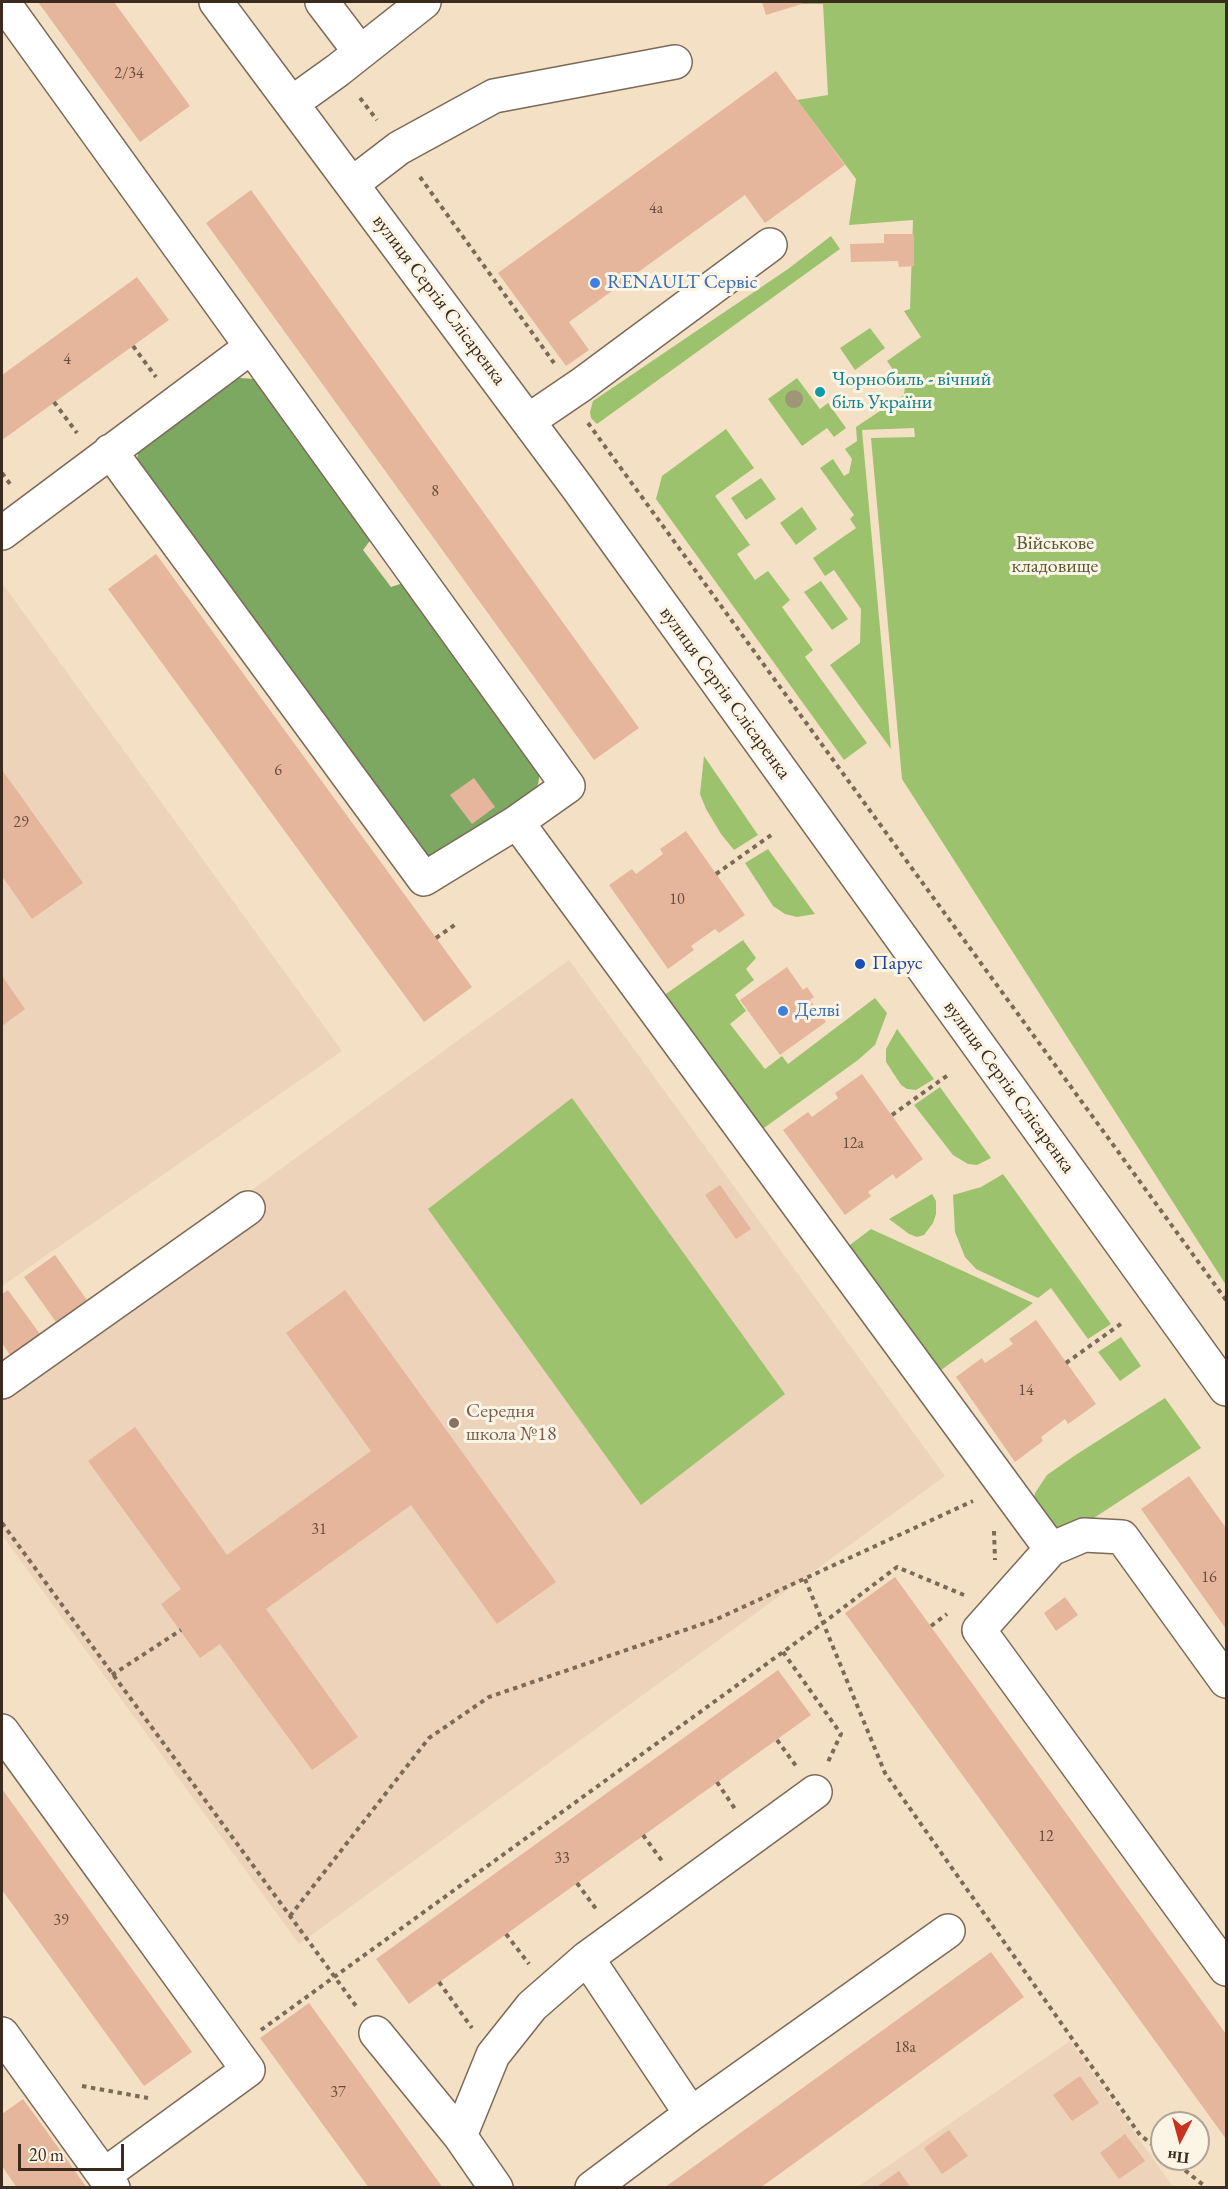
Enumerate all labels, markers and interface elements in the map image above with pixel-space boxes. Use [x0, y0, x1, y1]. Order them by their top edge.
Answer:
house number: 2/34 [114, 64, 144, 84]
house number: 4а [649, 199, 663, 219]
street label: вулиця Сергія Слісаренка [367, 210, 511, 390]
place label: RENAULT Сервіс [607, 271, 758, 295]
marker: RENAULT Сервіс [588, 276, 602, 290]
house number: 4 [63, 350, 71, 370]
place label: Чорнобиль - вічний біль України [832, 368, 991, 415]
marker: Чорнобиль - вічний біль України [813, 385, 827, 399]
house number: 8 [431, 482, 439, 502]
park label: Військове кладовище [1012, 532, 1098, 579]
street label: вулиця Сергія Слісаренка [654, 602, 796, 784]
house number: 6 [274, 761, 282, 781]
house number: 29 [13, 813, 29, 833]
house number: 10 [669, 890, 685, 910]
place label: Парус [872, 952, 923, 976]
marker: Парус [853, 957, 867, 971]
street label: вулиця Сергія Слісаренка [938, 996, 1080, 1178]
place label: Делві [795, 999, 840, 1023]
marker: Делві [776, 1004, 790, 1018]
house number: 12а [842, 1134, 864, 1154]
house number: 14 [1018, 1381, 1034, 1401]
place label: Середня школа №18 [466, 1400, 557, 1447]
marker: Середня школа №18 [447, 1416, 461, 1430]
house number: 31 [311, 1520, 327, 1540]
house number: 16 [1201, 1568, 1217, 1588]
house number: 12 [1038, 1827, 1054, 1847]
house number: 33 [554, 1849, 570, 1869]
house number: 39 [53, 1911, 69, 1931]
house number: 18а [894, 2038, 916, 2058]
house number: 37 [330, 2083, 346, 2103]
north arrow [1150, 2111, 1210, 2171]
scale bar [21, 2132, 128, 2170]
text: 20 m [29, 2143, 64, 2166]
text: Пн [1166, 2146, 1190, 2169]

